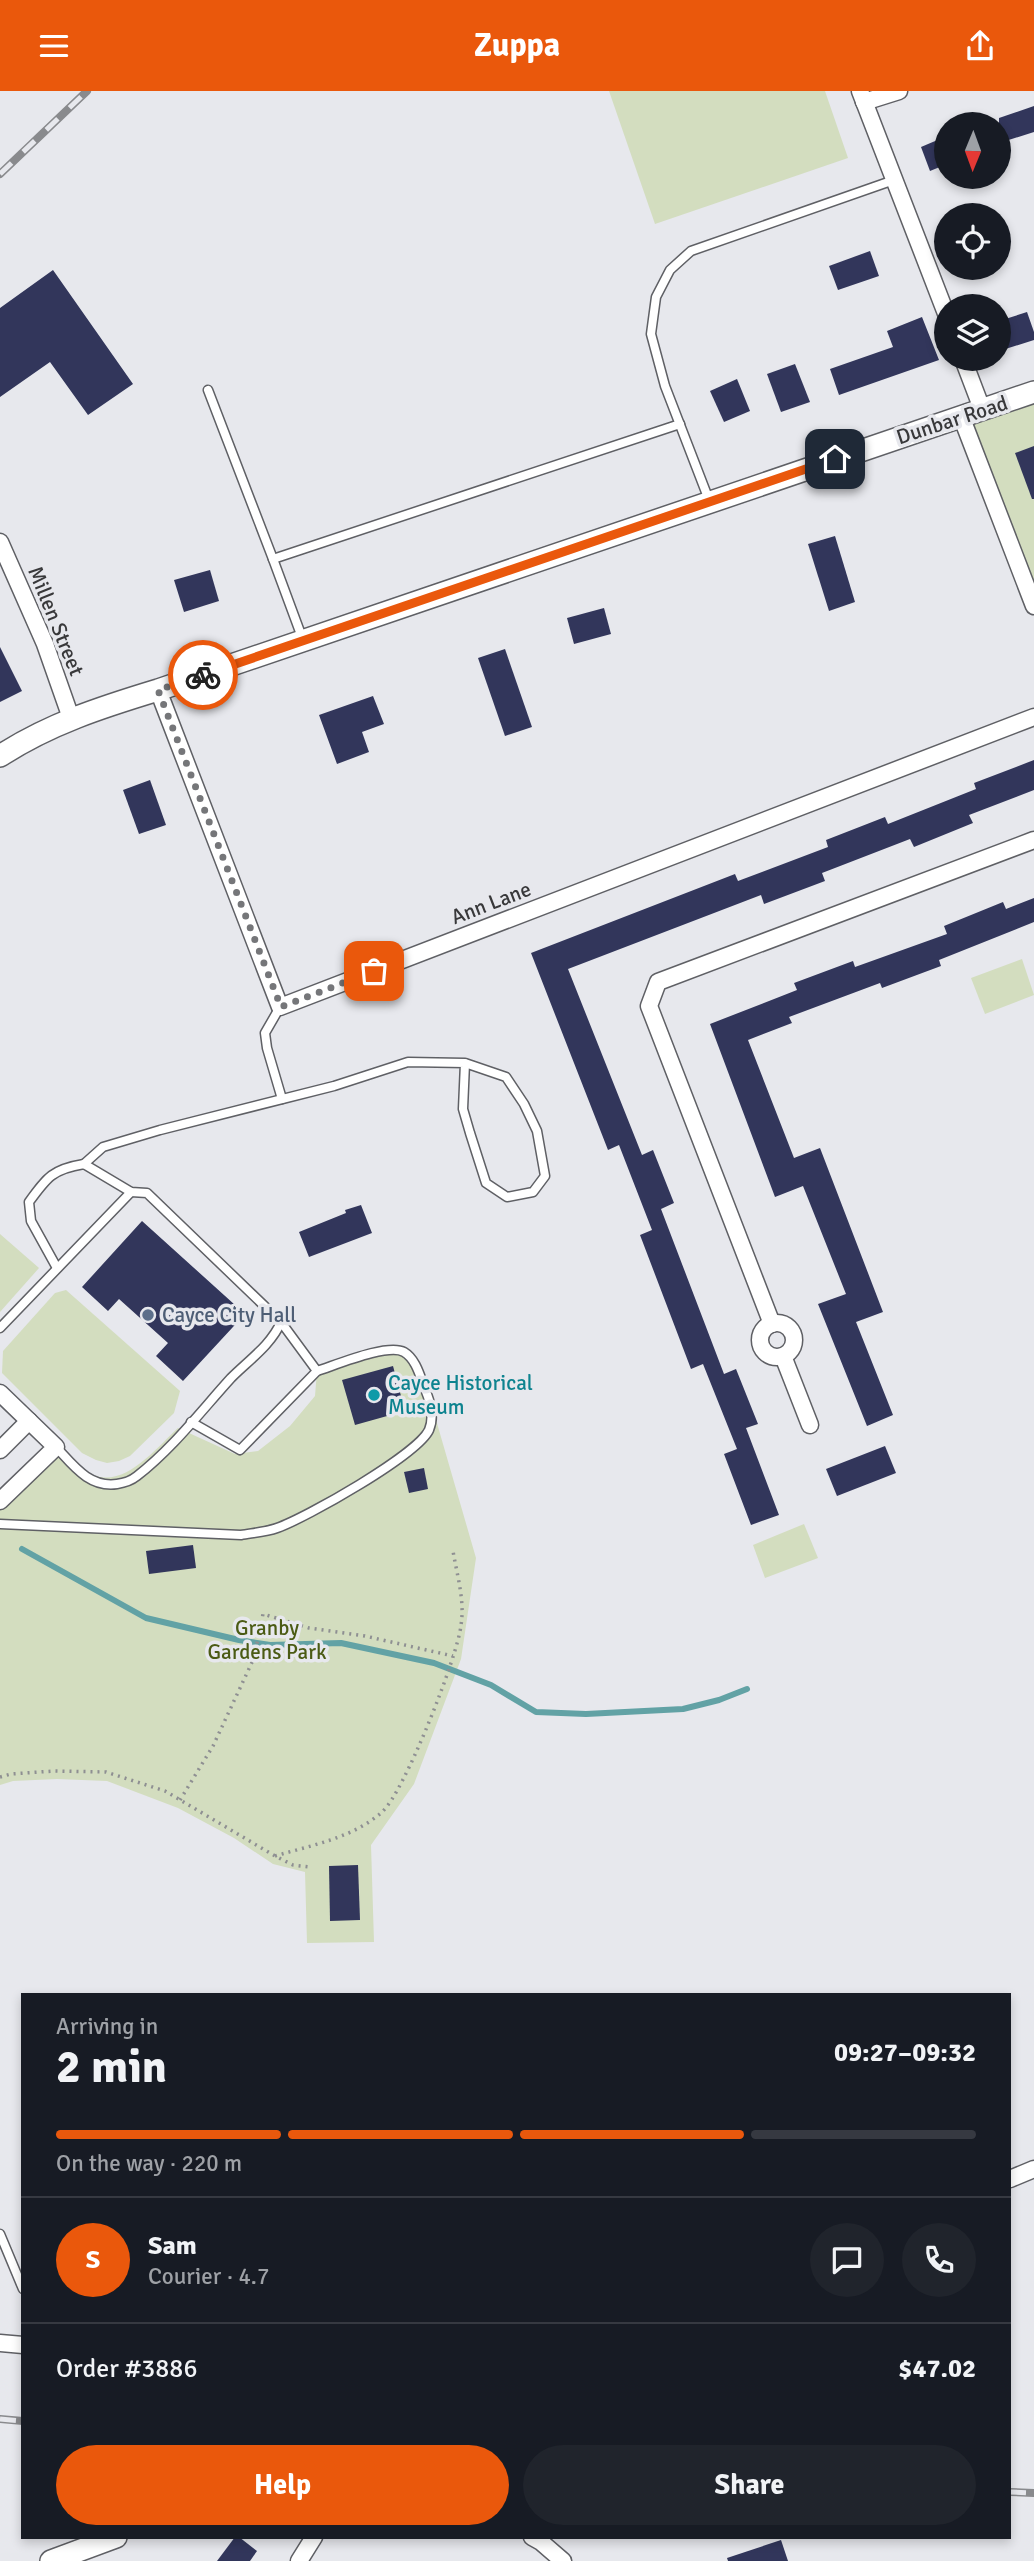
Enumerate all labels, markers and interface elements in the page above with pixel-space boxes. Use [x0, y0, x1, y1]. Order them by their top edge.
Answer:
text: Zuppa [474, 26, 560, 65]
icon: menu [35, 27, 73, 65]
icon: share [961, 27, 999, 65]
north arrow [934, 112, 1012, 189]
map controls [934, 112, 1011, 371]
button: locate [934, 203, 1011, 280]
button: layers [934, 294, 1011, 371]
street label: Dunbar Road [893, 390, 1011, 450]
pin [805, 429, 865, 489]
icon: home [816, 440, 854, 478]
street label: Millen Street [22, 562, 90, 680]
courier [168, 640, 238, 710]
icon: bike [184, 656, 222, 694]
street label: Ann Lane [447, 876, 535, 930]
pin [344, 941, 404, 1001]
icon: bag [355, 952, 393, 990]
place label: Cayce City Hall [162, 1302, 296, 1328]
marker: Cayce City Hall [140, 1307, 156, 1323]
place label: Cayce Historical Museum [388, 1370, 533, 1420]
marker: Cayce Historical Museum [366, 1387, 382, 1403]
park label: Granby Gardens Park [208, 1615, 327, 1665]
text: Arriving in [56, 2012, 158, 2041]
text: 09:27–09:32 [834, 2037, 976, 2069]
text: 2 min [56, 2039, 167, 2095]
text: On the way · 220 m [56, 2149, 242, 2178]
button: chat [810, 2223, 884, 2297]
button: phone [902, 2223, 976, 2297]
text: Sam [148, 2230, 197, 2262]
text: S [86, 2244, 100, 2276]
text: Courier · 4.7 [148, 2262, 269, 2291]
text: Order #3886 [56, 2353, 197, 2385]
text: $47.02 [898, 2353, 976, 2385]
button: Help [56, 2445, 509, 2525]
button: Share [523, 2445, 976, 2525]

